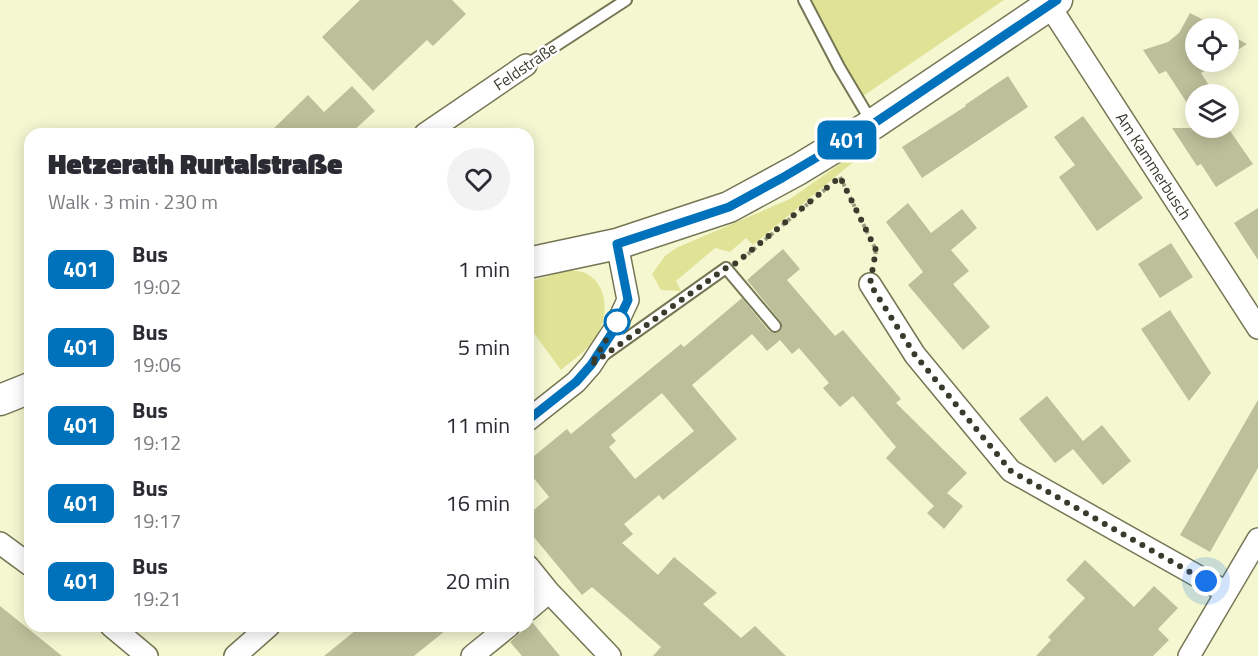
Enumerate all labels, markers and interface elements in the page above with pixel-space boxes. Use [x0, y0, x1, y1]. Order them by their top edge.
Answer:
map controls [1185, 18, 1239, 138]
button: locate [1185, 18, 1239, 72]
street label: Feldstraße [488, 36, 562, 96]
button: layers [1185, 84, 1239, 138]
street label: Am Kammerbusch [1110, 108, 1198, 224]
line badge: 401 [812, 120, 882, 160]
text: 401 [829, 124, 865, 156]
text: Hetzerath Rurtalstraße [48, 142, 342, 185]
button: heart [447, 148, 510, 211]
text: Walk · 3 min · 230 m [48, 186, 218, 217]
text: Bus [132, 237, 168, 271]
text: 1 min [458, 252, 510, 286]
text: 401 [63, 253, 99, 285]
text: 19:02 [132, 271, 181, 302]
unlabelled marker [604, 309, 630, 335]
text: Bus [132, 315, 168, 349]
text: 5 min [458, 330, 510, 364]
text: 401 [63, 331, 99, 363]
text: 19:06 [132, 349, 181, 380]
text: Bus [132, 393, 168, 427]
text: 11 min [445, 408, 510, 442]
text: 401 [63, 409, 99, 441]
text: 19:12 [132, 427, 181, 458]
text: Bus [132, 471, 168, 505]
text: 16 min [445, 486, 510, 520]
text: 401 [63, 487, 99, 519]
text: 19:17 [132, 505, 181, 536]
text: Bus [132, 549, 168, 583]
text: 20 min [445, 564, 510, 598]
text: 401 [63, 565, 99, 597]
your location [1191, 566, 1221, 596]
text: 19:21 [132, 583, 181, 614]

